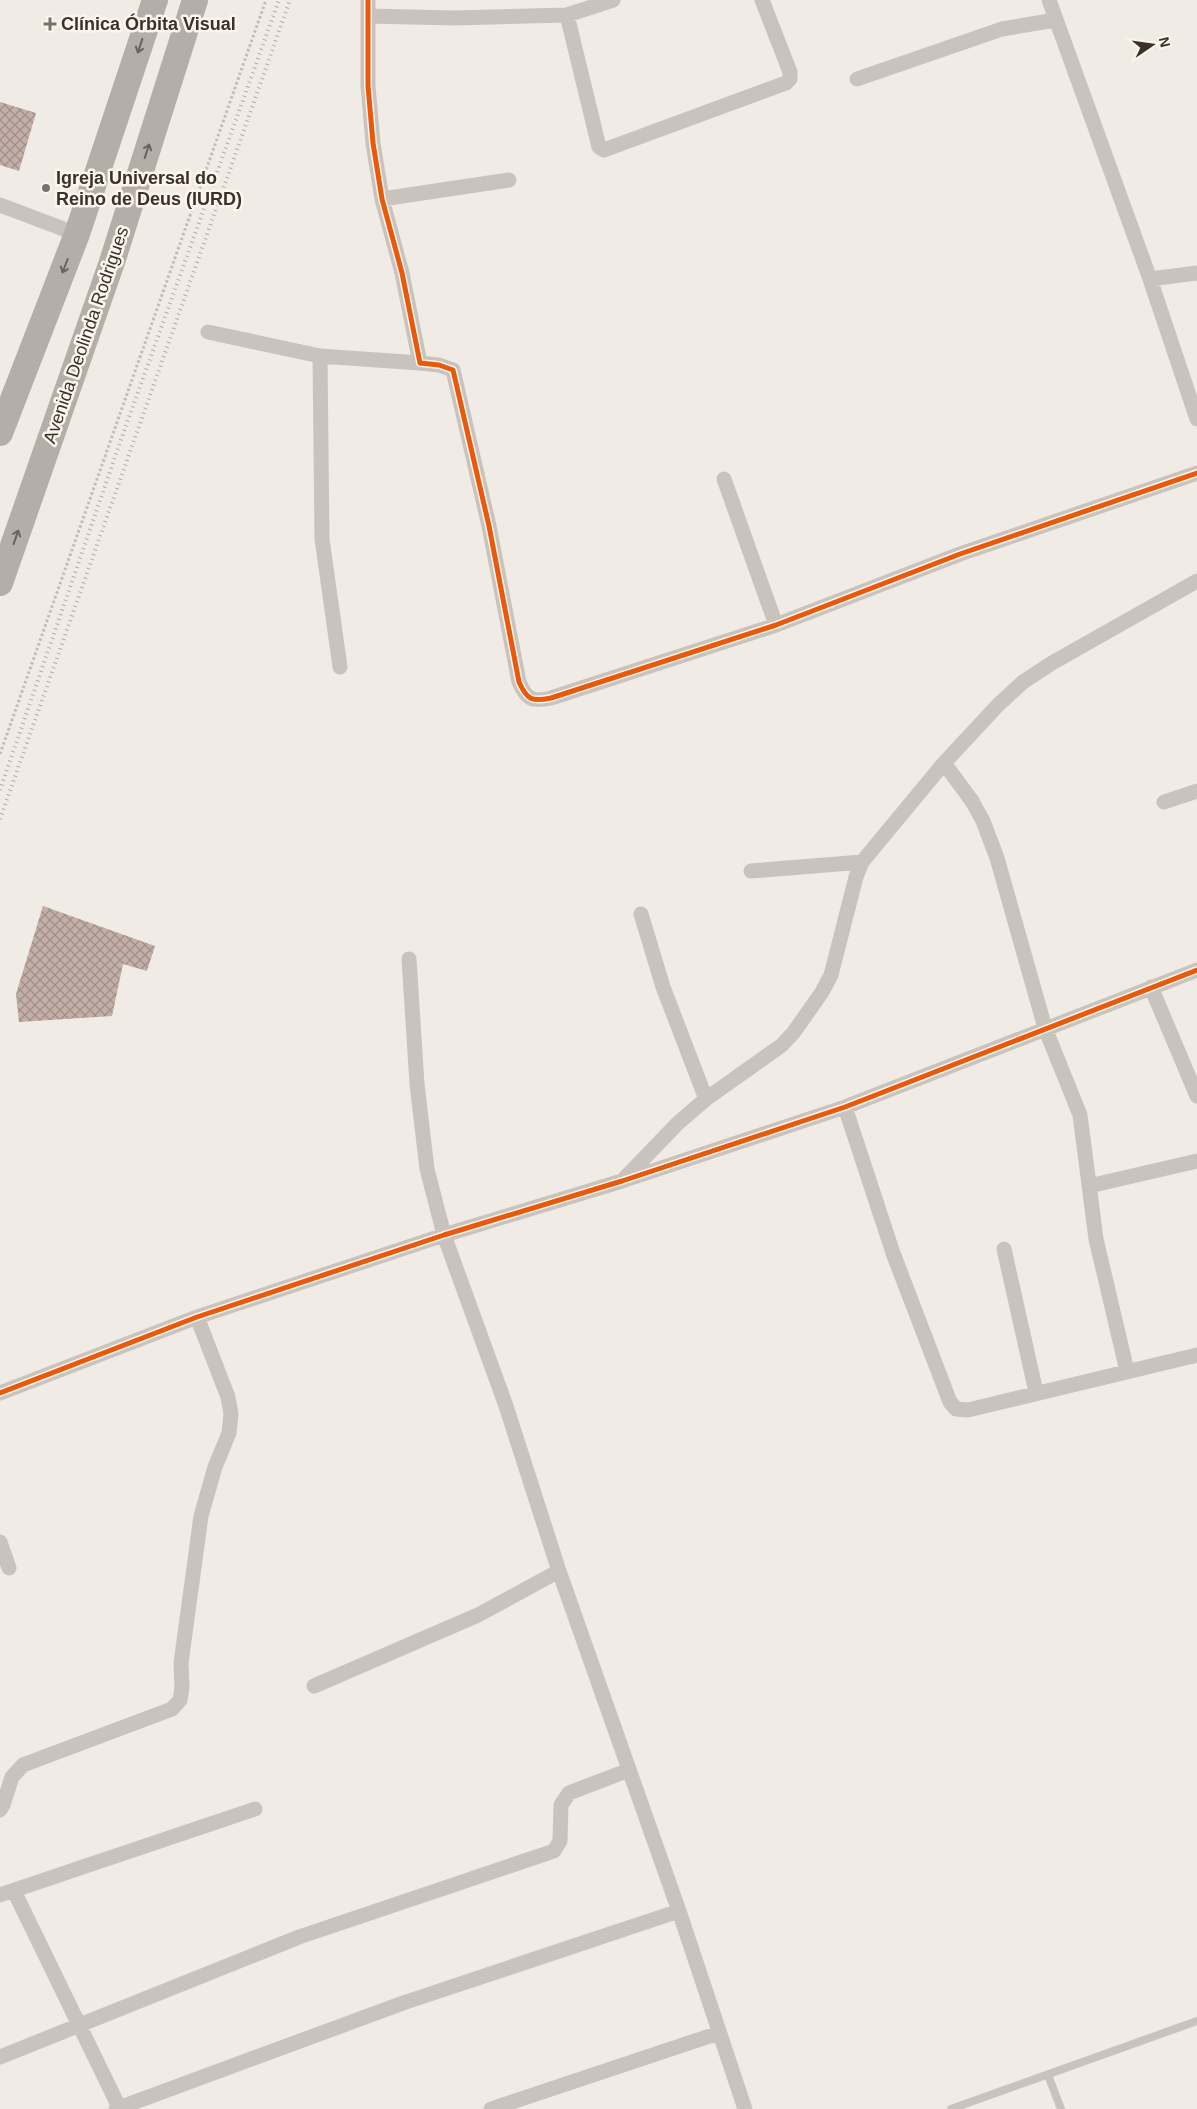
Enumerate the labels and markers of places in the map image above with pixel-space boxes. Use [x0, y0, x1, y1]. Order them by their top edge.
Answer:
place label: Clínica Órbita Visual [61, 13, 236, 34]
marker: Clínica Órbita Visual [43, 17, 57, 31]
place label: Igreja Universal do Reino de Deus (IURD) [56, 168, 242, 209]
marker: Igreja Universal do Reino de Deus (IURD) [40, 182, 52, 194]

